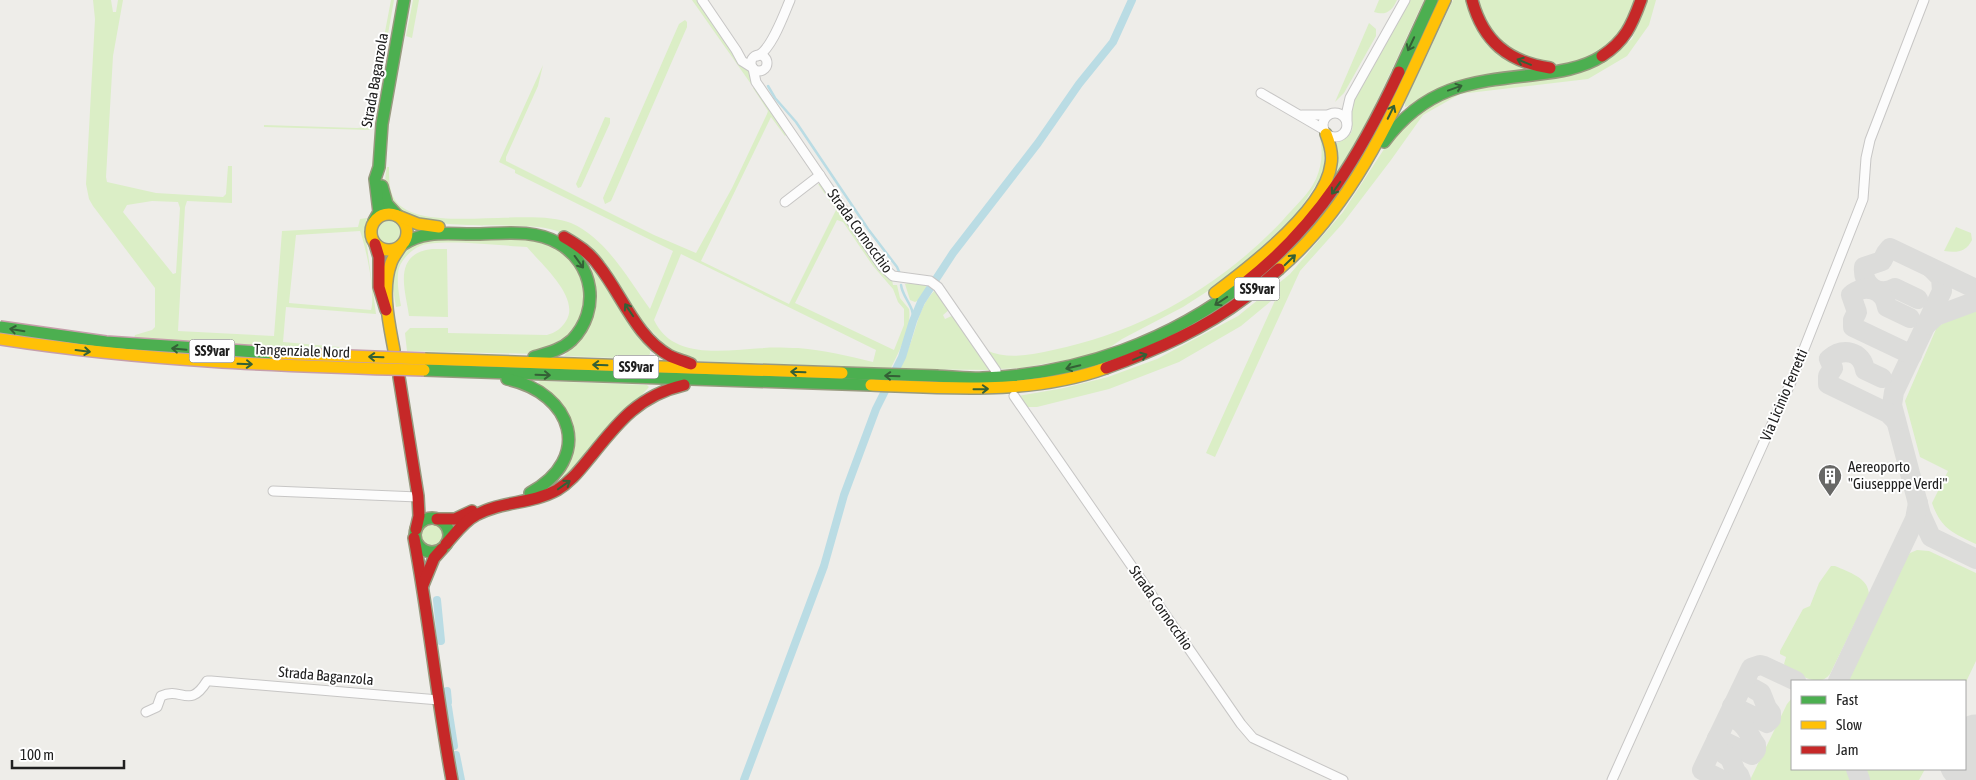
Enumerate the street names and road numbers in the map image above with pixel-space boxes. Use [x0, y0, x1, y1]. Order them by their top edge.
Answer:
street label: Strada Baganzola [358, 31, 391, 128]
street label: Strada Cornocchio [824, 186, 896, 276]
road number: SS9var [1234, 278, 1280, 300]
road number: SS9var [190, 340, 234, 362]
street label: Tangenziale Nord [254, 340, 350, 361]
street label: Via Licinio Ferretti [1757, 346, 1811, 443]
road number: SS9var [614, 356, 658, 378]
street label: Strada Cornocchio [1126, 562, 1197, 653]
street label: Strada Baganzola [278, 663, 374, 688]

